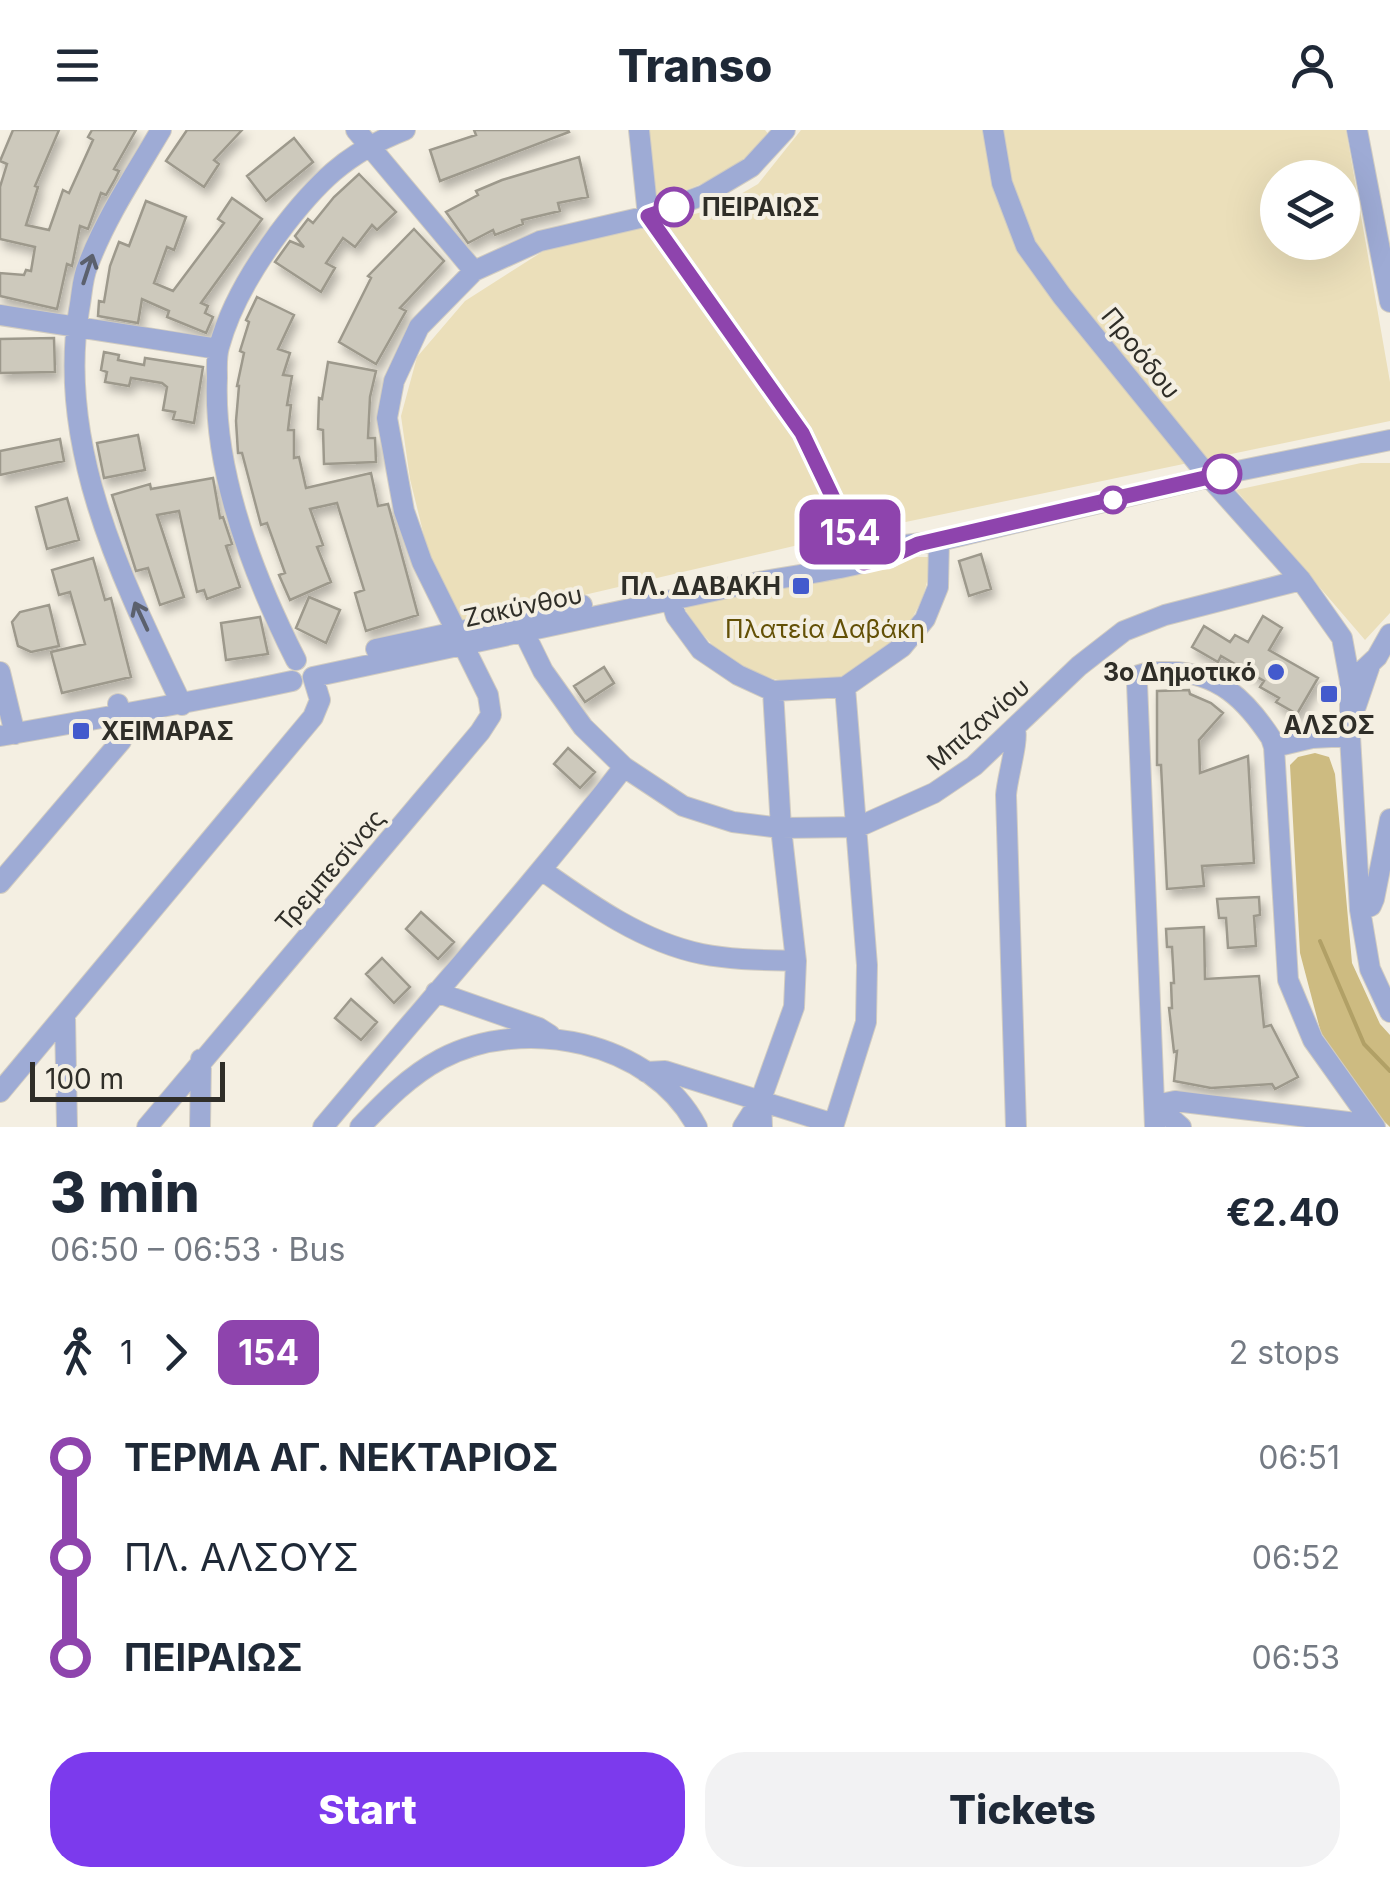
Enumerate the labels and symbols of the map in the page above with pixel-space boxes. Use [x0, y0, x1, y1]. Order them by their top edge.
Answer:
marker: ΠΕΙΡΑΙΩΣ [655, 188, 693, 226]
place label: ΠΕΙΡΑΙΩΣ [702, 192, 820, 222]
one-way arrow [81, 253, 99, 285]
street label: Προόδου [1095, 301, 1187, 405]
unlabelled marker [1203, 455, 1241, 493]
unlabelled marker [1100, 487, 1126, 513]
line badge: 154 [792, 500, 908, 564]
place label: ΠΛ. ΔΑΒΑΚΗ [621, 571, 781, 601]
marker: ΠΛ. ΔΑΒΑΚΗ [790, 575, 812, 597]
street label: Ζακύνθου [461, 579, 585, 633]
one-way arrow [131, 602, 150, 632]
park label: Πλατεία Δαβάκη [725, 614, 925, 644]
place label: 3ο Δημοτικό [1103, 657, 1256, 687]
marker: 3ο Δημοτικό [1265, 661, 1287, 683]
street label: Μπιζανίου [921, 671, 1035, 777]
marker: ΑΛΣΟΣ [1318, 683, 1340, 705]
place label: ΑΛΣΟΣ [1283, 710, 1375, 740]
place label: ΧΕΙΜΑΡΑΣ [101, 716, 234, 746]
marker: ΧΕΙΜΑΡΑΣ [70, 720, 92, 742]
street label: Τρεμπεσίνας [269, 803, 391, 937]
scale bar [30, 1057, 225, 1101]

